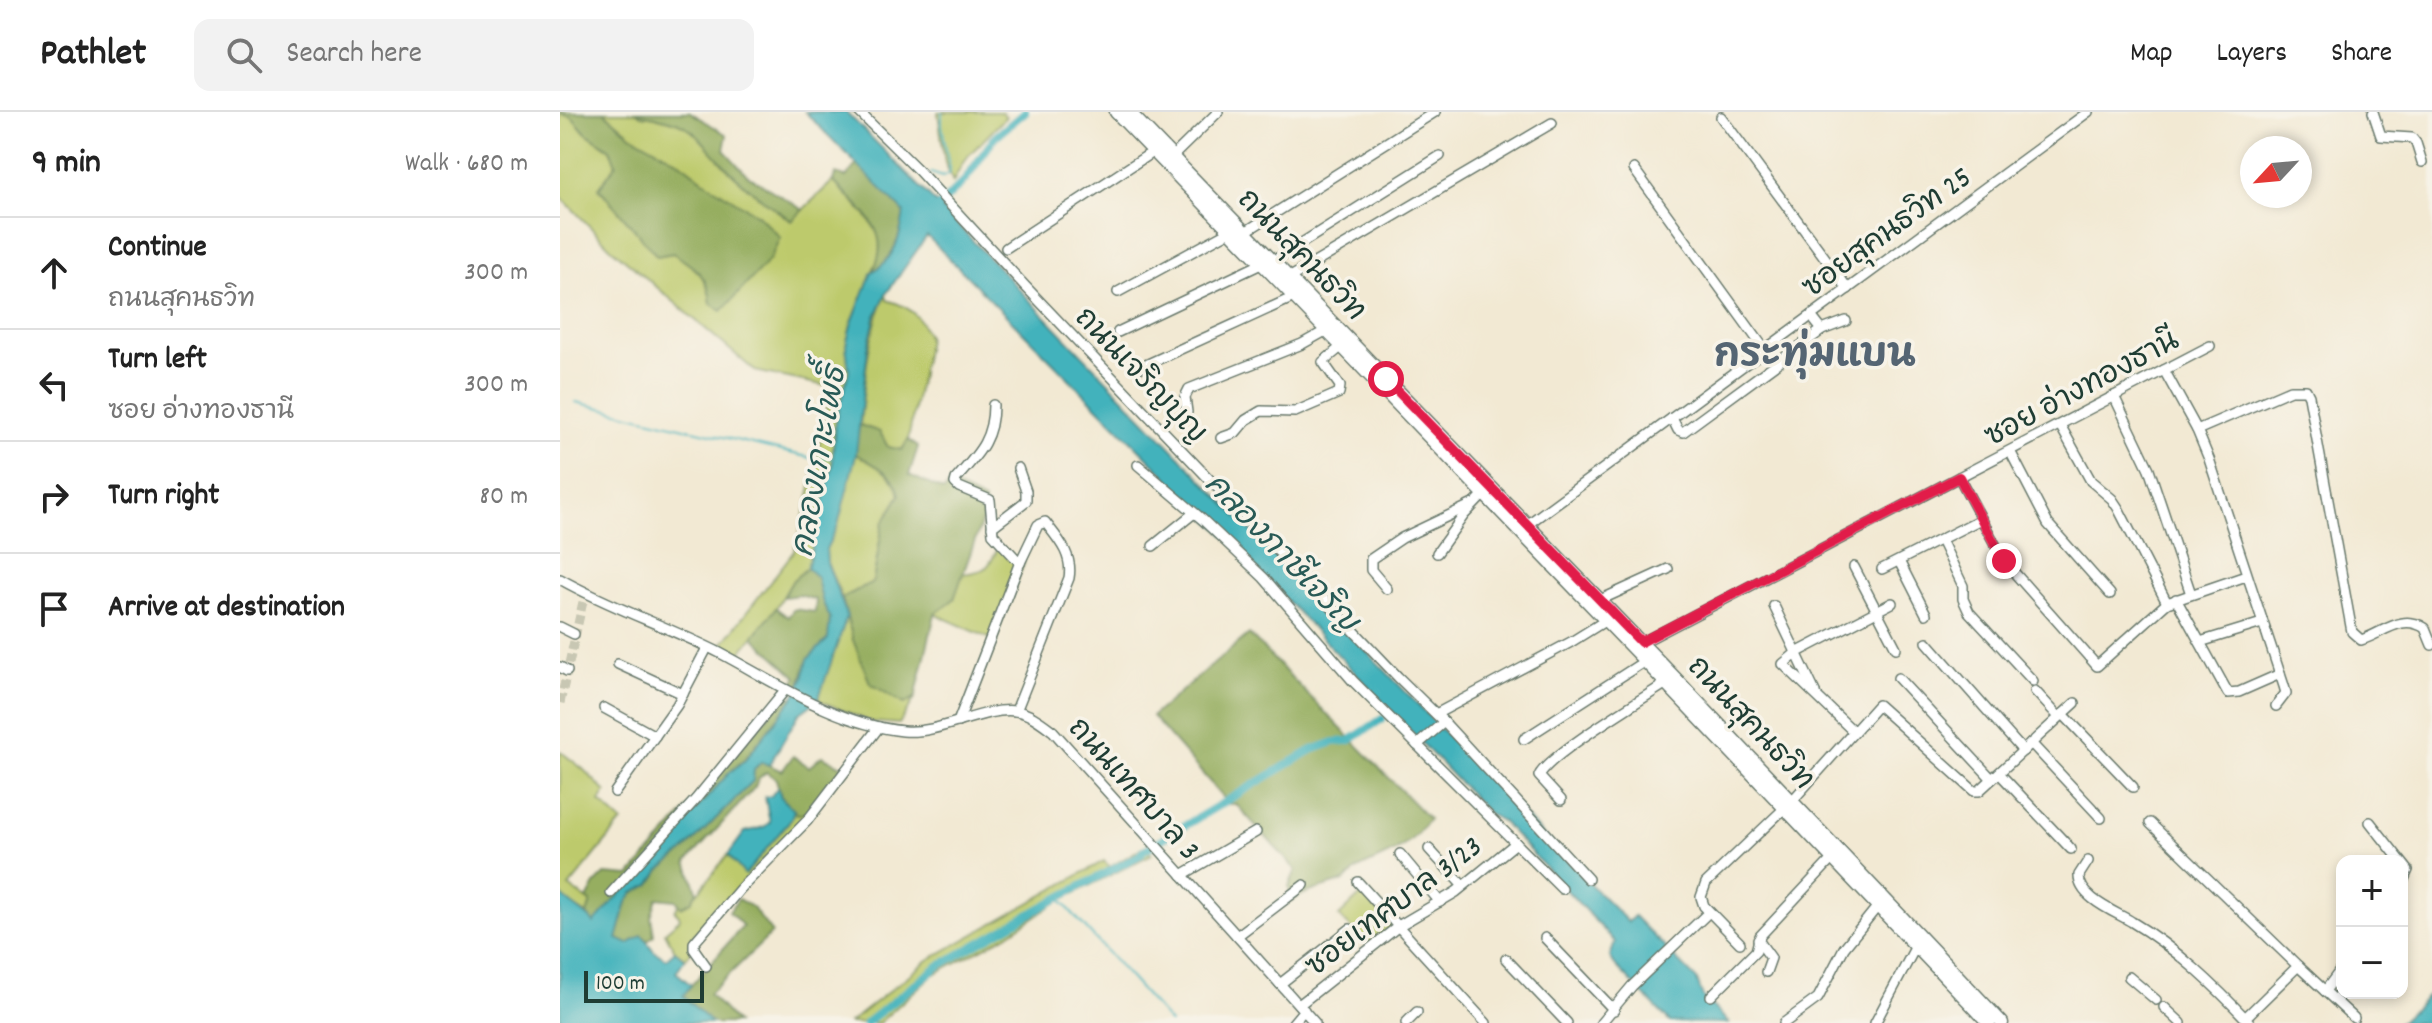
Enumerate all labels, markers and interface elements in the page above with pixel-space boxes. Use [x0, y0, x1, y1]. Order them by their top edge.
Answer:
search box [194, 19, 754, 91]
text: Pathlet [40, 28, 146, 83]
icon: search [222, 33, 266, 77]
text: Search here [286, 34, 422, 77]
text: Map [2130, 35, 2173, 75]
text: Layers [2217, 35, 2287, 75]
text: Share [2331, 35, 2392, 75]
north arrow [2240, 136, 2312, 208]
text: 9 min [32, 140, 101, 189]
text: Walk · 680 m [405, 146, 528, 183]
street label: ซอยสุคนธวิท 25 [1794, 158, 1982, 311]
street label: ถนนสุคนธวิท [1225, 180, 1375, 333]
text: Continue [108, 228, 207, 271]
icon: ahead [32, 251, 76, 295]
text: 300 m [464, 255, 528, 292]
text: ถนนสุคนธวิท [108, 282, 255, 319]
street label: ถนนเจริญบุญ [1063, 299, 1216, 455]
street label: ซอย อ่างทองธานี [1977, 319, 2188, 460]
district label: กระทุ่มแบน [1714, 328, 1916, 385]
text: Turn left [108, 340, 207, 383]
water label: คลองเกาะโพธิ์ [772, 352, 863, 561]
route start [1368, 361, 1404, 397]
icon: left [32, 363, 76, 407]
text: 300 m [464, 367, 528, 404]
text: ซอย อ่างทองธานี [108, 394, 294, 431]
water label: คลองภาษีเจริญ [1191, 464, 1370, 646]
icon: right [32, 475, 76, 519]
text: Turn right [108, 476, 219, 519]
text: 80 m [480, 479, 528, 516]
route end [1986, 543, 2022, 579]
icon: arrive [32, 587, 76, 631]
text: Arrive at destination [108, 588, 345, 631]
street label: ถนนสุคนธวิท [1675, 648, 1823, 802]
street label: ถนนเทศบาล 3 [1056, 710, 1208, 872]
street label: ซอยเทศบาล 3/23 [1298, 828, 1493, 989]
map controls [2336, 855, 2408, 999]
button: + [2336, 855, 2408, 927]
button: − [2336, 927, 2408, 999]
scale bar [584, 967, 704, 1003]
text: 100 m [596, 969, 645, 1000]

